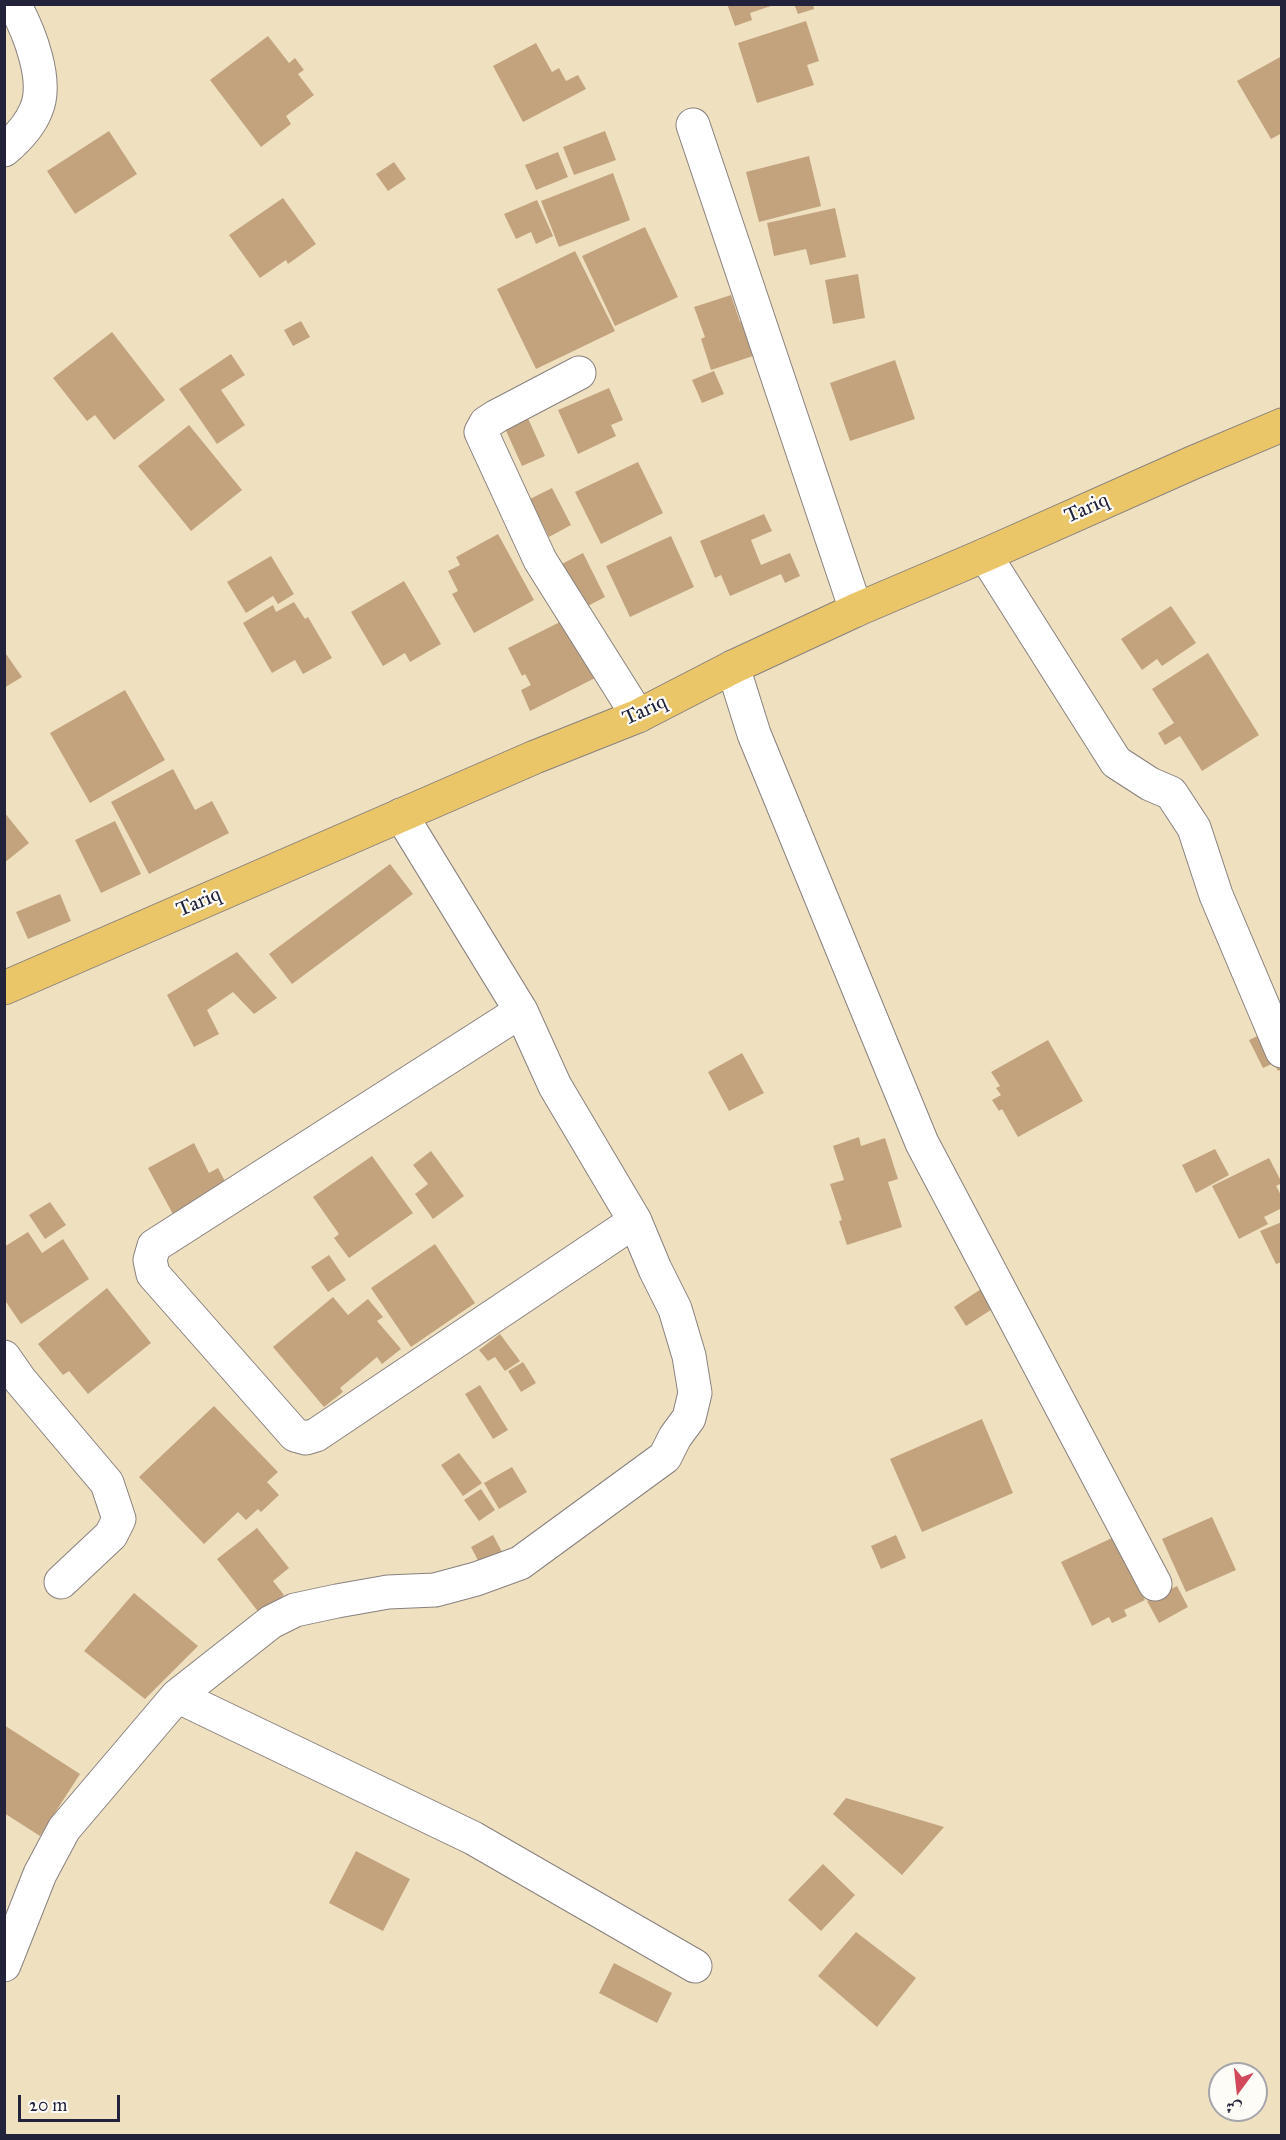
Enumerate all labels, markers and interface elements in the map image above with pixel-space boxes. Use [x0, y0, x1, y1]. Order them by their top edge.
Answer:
street label: Tariq [1061, 488, 1113, 530]
street label: Tariq [619, 690, 671, 732]
street label: Tariq [173, 882, 225, 924]
north arrow [1208, 2062, 1268, 2122]
scale bar [21, 2083, 123, 2121]
text: 20 m [29, 2094, 67, 2116]
text: ش [1224, 2097, 1244, 2119]

